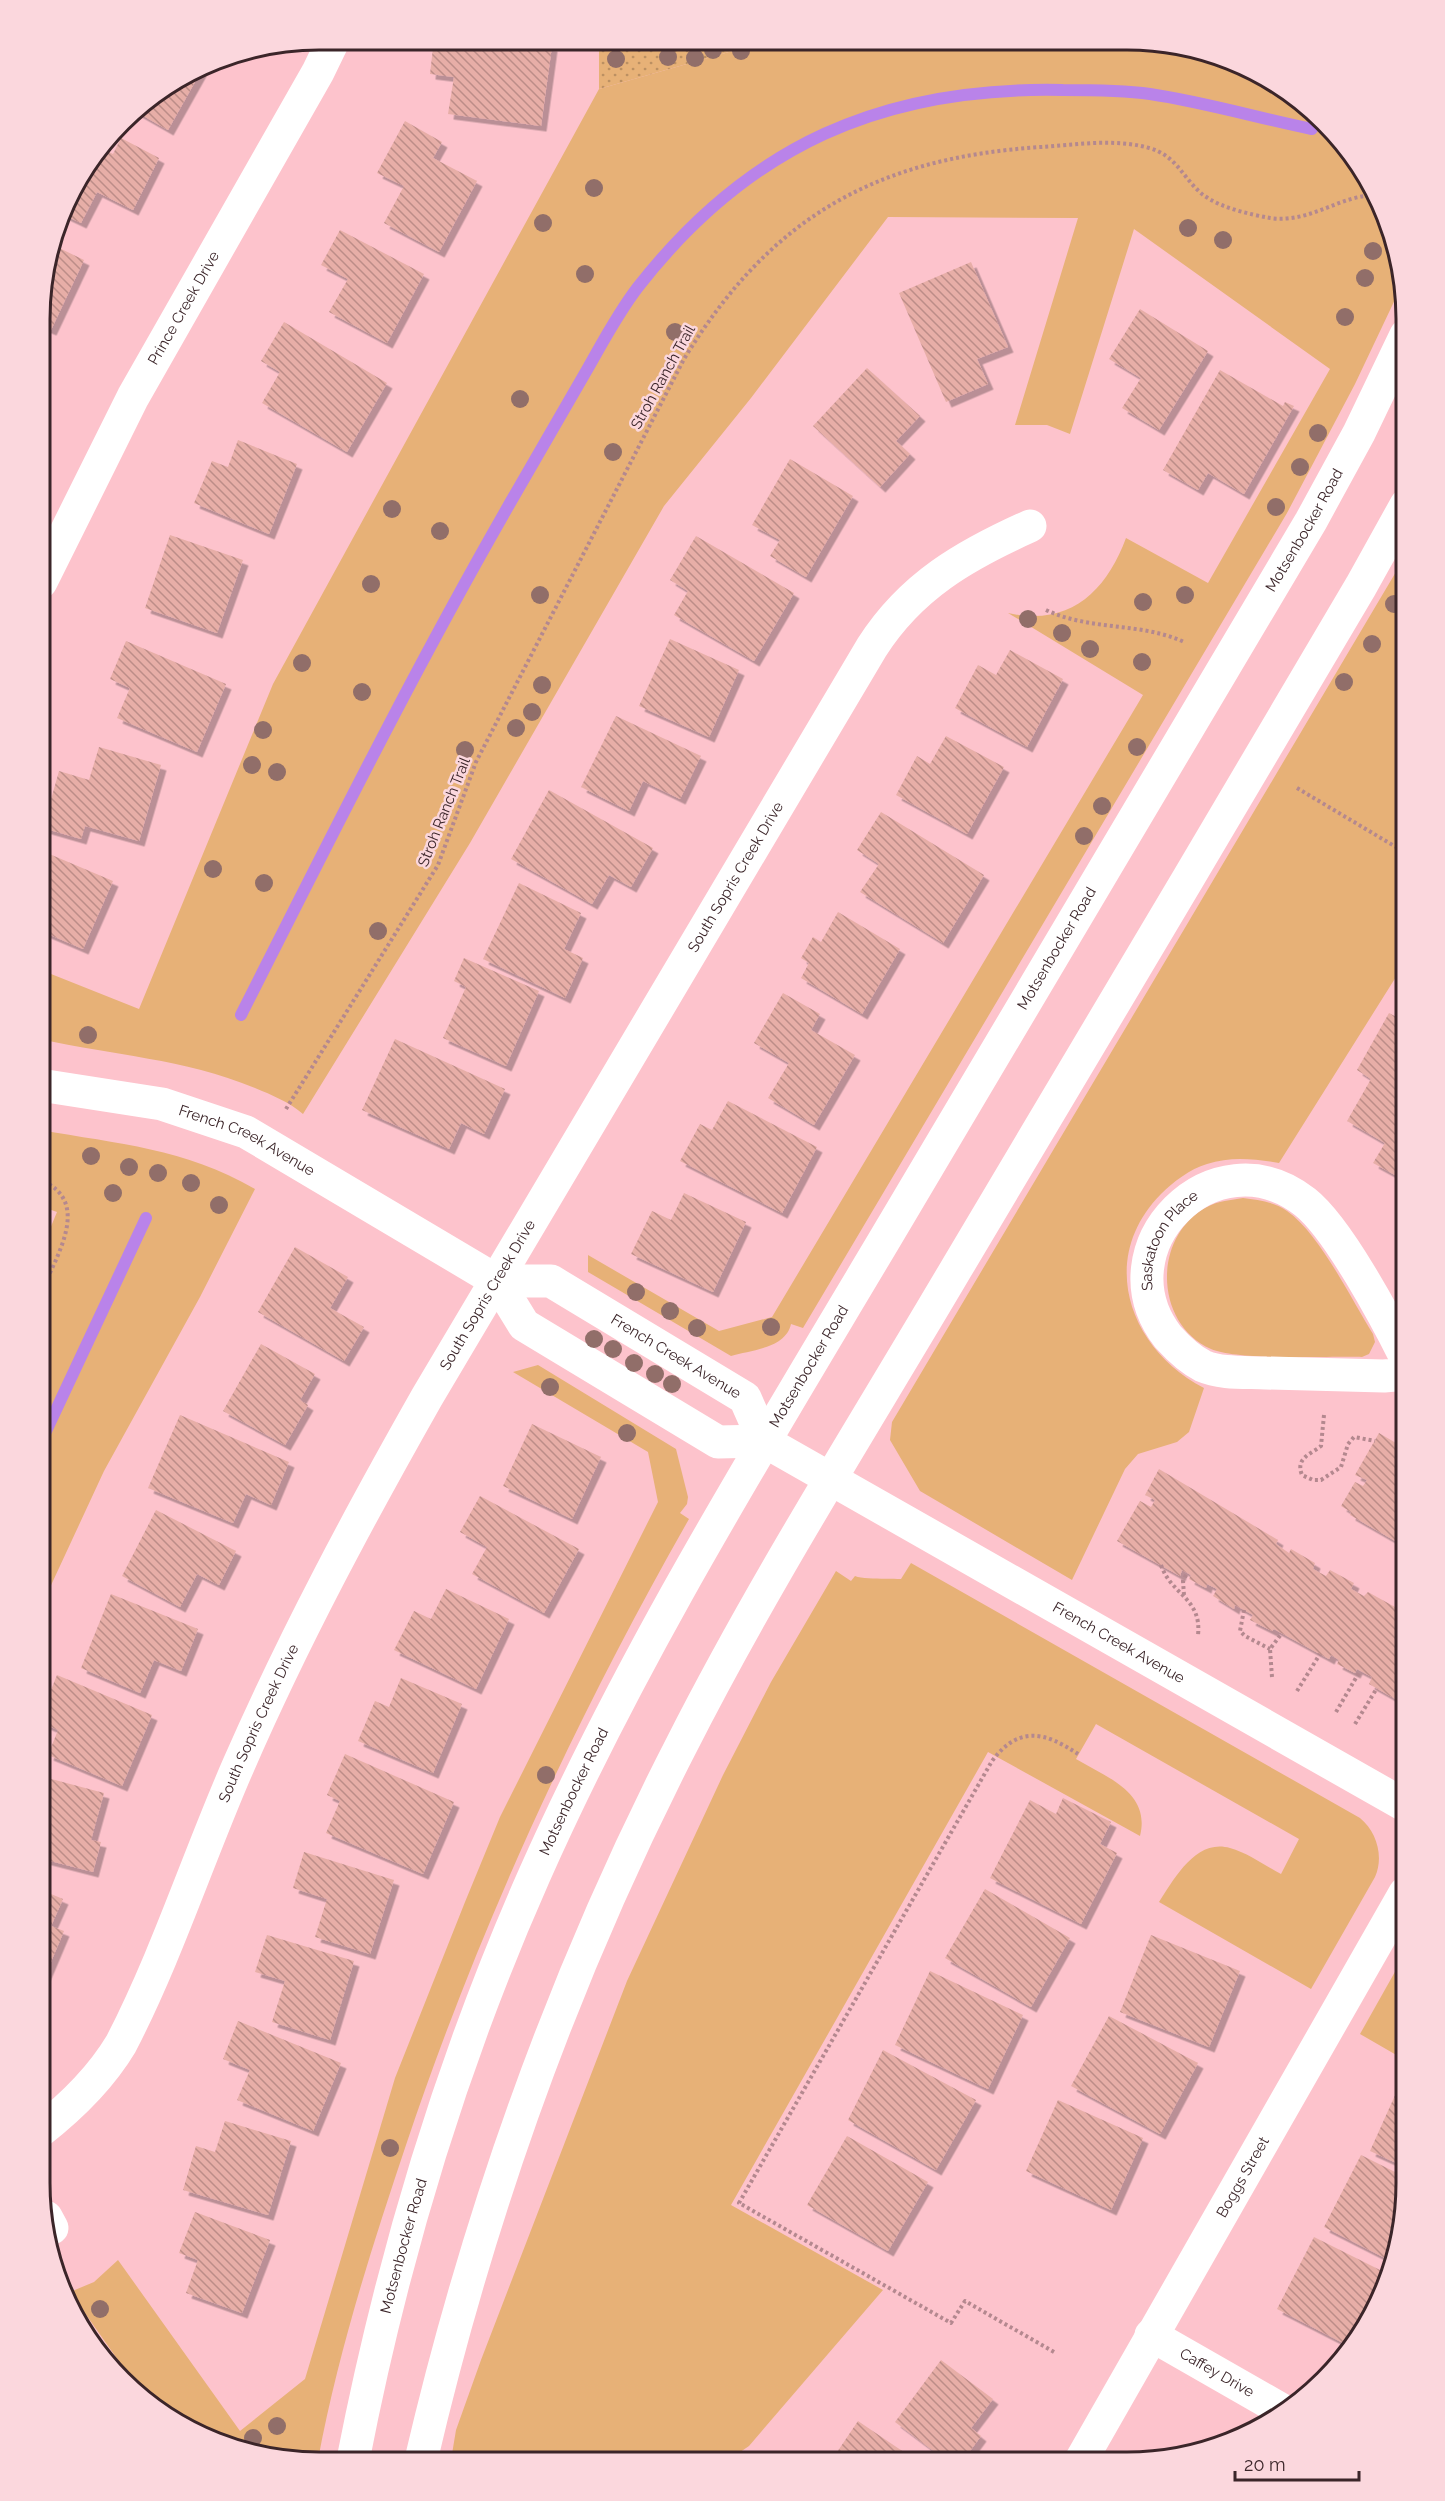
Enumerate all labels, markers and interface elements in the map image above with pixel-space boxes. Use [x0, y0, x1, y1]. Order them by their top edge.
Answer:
street label: Prince Creek Drive [144, 248, 223, 368]
street label: Stroh Ranch Trail [627, 321, 699, 432]
street label: Motsenbocker Road [1262, 465, 1347, 595]
street label: Stroh Ranch Trail [414, 754, 474, 869]
street label: South Sopris Creek Drive [684, 798, 787, 956]
street label: Motsenbocker Road [1013, 884, 1100, 1013]
street label: French Creek Avenue [176, 1101, 318, 1180]
street label: Saskatoon Place [1138, 1186, 1202, 1291]
street label: South Sopris Creek Drive [436, 1216, 539, 1374]
street label: Motsenbocker Road [765, 1302, 852, 1431]
street label: French Creek Avenue [608, 1310, 744, 1403]
street label: French Creek Avenue [1050, 1598, 1188, 1687]
street label: South Sopris Creek Drive [215, 1641, 302, 1805]
street label: Motsenbocker Road [536, 1725, 612, 1858]
street label: Boggs Street [1212, 2134, 1273, 2221]
street label: Motsenbocker Road [377, 2176, 431, 2315]
street label: Caffey Drive [1177, 2344, 1258, 2401]
scale bar [1235, 2444, 1360, 2482]
text: 20 m [1244, 2454, 1286, 2475]

